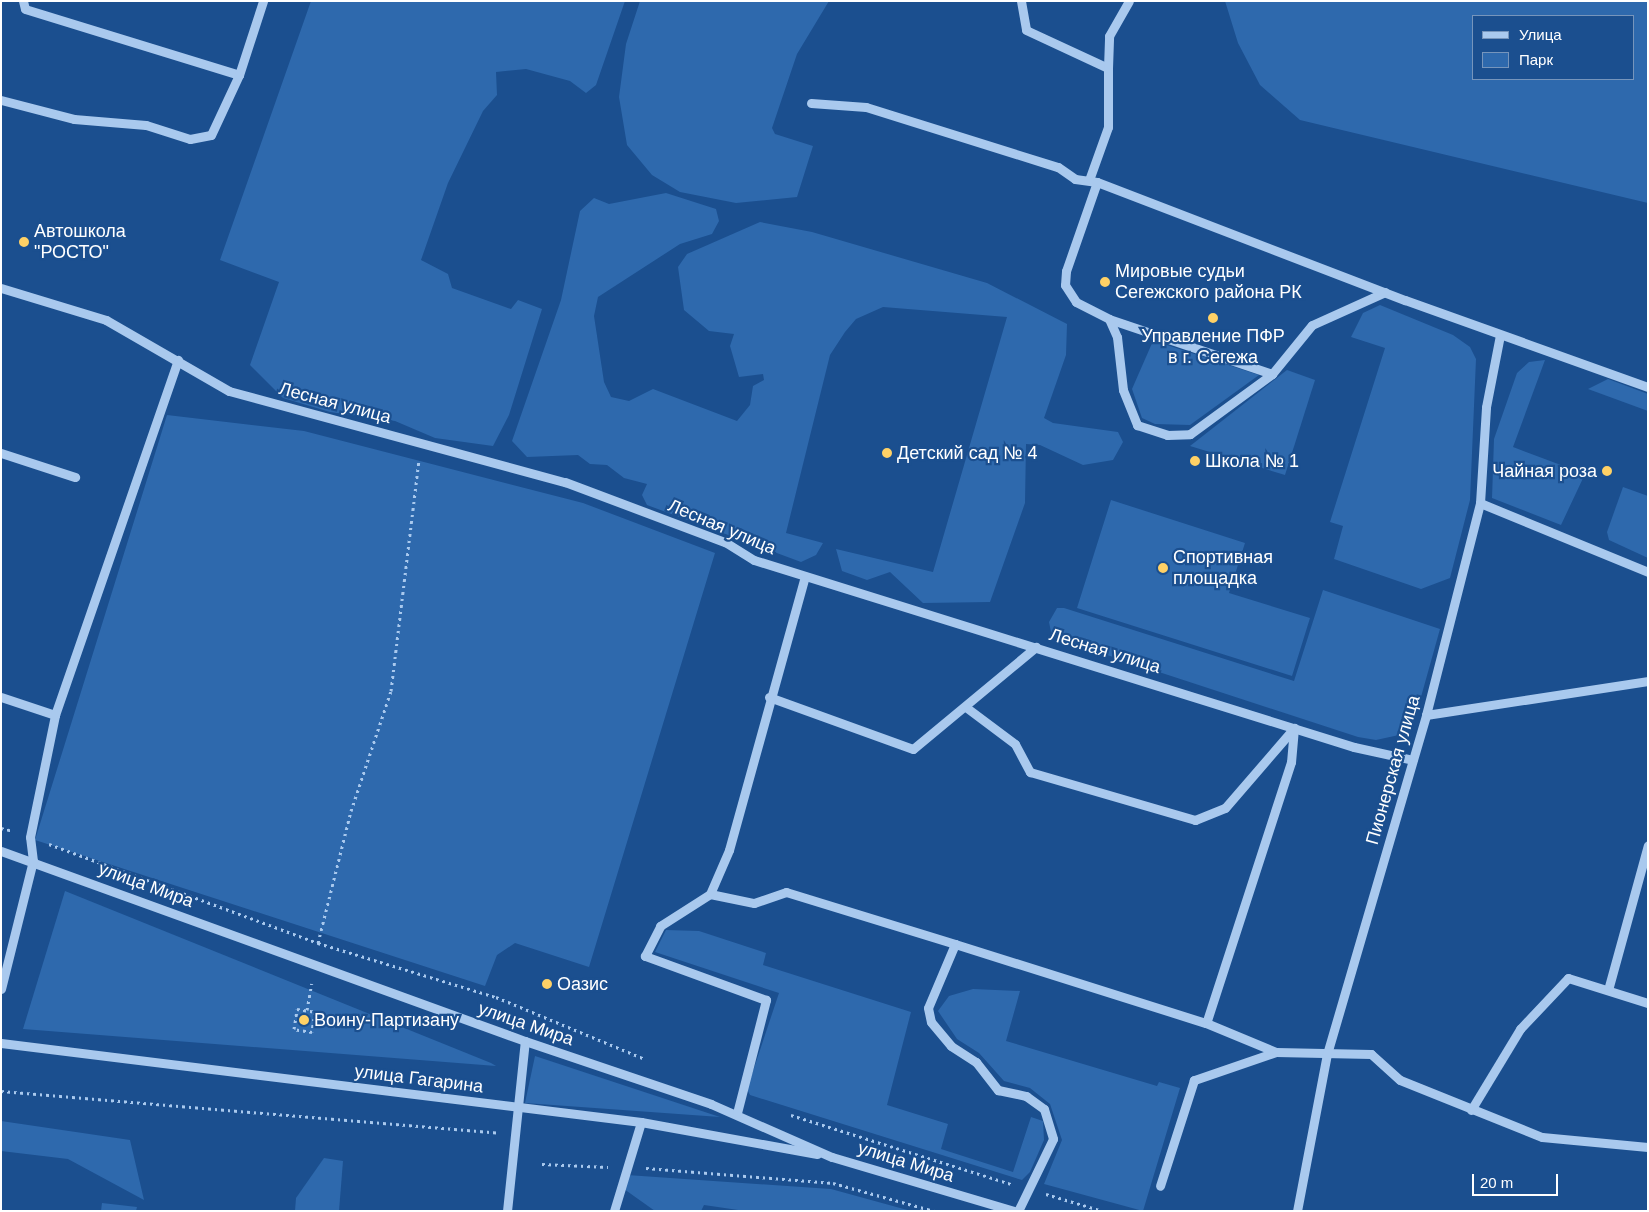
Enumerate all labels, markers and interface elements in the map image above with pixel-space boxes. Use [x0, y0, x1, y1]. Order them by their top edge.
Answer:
legend [1472, 15, 1634, 80]
text: Улица [1519, 26, 1562, 43]
text: Парк [1519, 51, 1553, 68]
place label: Автошкола "РОСТО" [34, 221, 126, 264]
marker: Автошкола "РОСТО" [18, 236, 30, 248]
place label: Мировые судьи Сегежского района РК [1115, 261, 1302, 304]
marker: Мировые судьи Сегежского района РК [1099, 276, 1111, 288]
marker: Управление ПФР в г. Сегежа [1207, 312, 1219, 324]
place label: Управление ПФР в г. Сегежа [1141, 326, 1285, 368]
street label: Лесная улица [277, 378, 393, 428]
place label: Детский сад № 4 [897, 442, 1037, 464]
marker: Детский сад № 4 [881, 447, 893, 459]
place label: Школа № 1 [1205, 450, 1299, 472]
marker: Школа № 1 [1189, 455, 1201, 467]
place label: Чайная роза [1492, 460, 1597, 482]
marker: Чайная роза [1601, 465, 1613, 477]
street label: Лесная улица [665, 495, 779, 559]
place label: Спортивная площадка [1173, 547, 1273, 590]
marker: Спортивная площадка [1157, 562, 1169, 574]
street label: Лесная улица [1047, 624, 1163, 678]
street label: Пионерская улица [1361, 693, 1425, 847]
street label: улица Мира [96, 858, 196, 912]
place label: Оазис [557, 973, 608, 995]
marker: Оазис [541, 978, 553, 990]
street label: улица Мира [475, 998, 577, 1050]
place label: Воину-Партизану [314, 1009, 459, 1031]
marker: Воину-Партизану [298, 1014, 310, 1026]
street label: улица Гагарина [353, 1060, 485, 1098]
street label: улица Мира [855, 1137, 957, 1187]
scale bar [1474, 1164, 1560, 1196]
text: 20 m [1480, 1174, 1513, 1191]

